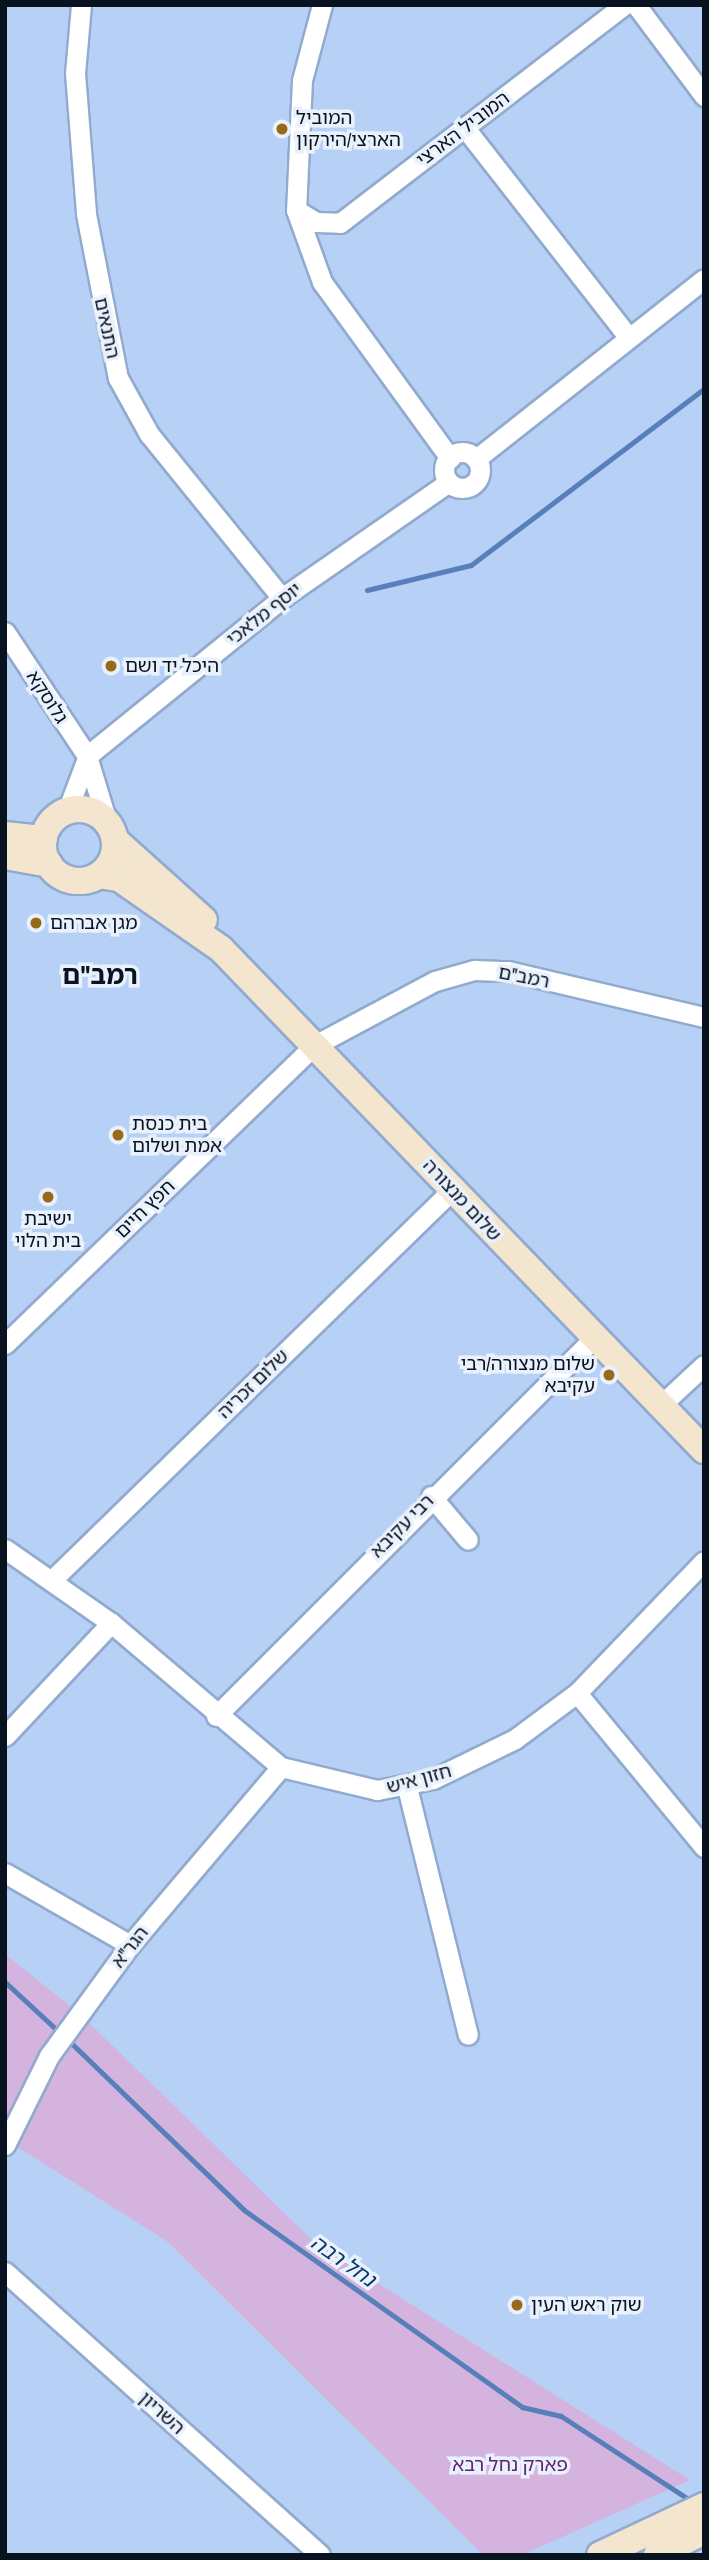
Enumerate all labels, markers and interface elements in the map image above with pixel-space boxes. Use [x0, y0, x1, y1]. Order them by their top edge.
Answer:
street label: המוביל הארצי [412, 87, 514, 171]
place label: המוביל הארצי/הירקון [296, 107, 401, 151]
marker: המוביל הארצי/הירקון [274, 121, 290, 137]
street label: התנאים [89, 295, 125, 361]
street label: יוסף מלאכי [222, 578, 306, 650]
place label: היכל יד ושם [125, 655, 219, 677]
marker: היכל יד ושם [103, 658, 119, 674]
street label: גלוסקא [22, 666, 72, 728]
place label: מגן אברהם [50, 912, 137, 934]
marker: מגן אברהם [28, 915, 44, 931]
district label: רמב"ם [62, 959, 138, 991]
street label: רמב"ם [496, 961, 552, 993]
place label: בית כנסת אמת ושלום [132, 1113, 222, 1157]
marker: בית כנסת אמת ושלום [110, 1127, 126, 1143]
street label: שלום מנצורה [418, 1154, 506, 1246]
street label: חפץ חיים [110, 1175, 180, 1243]
marker: ישיבת בית הלוי [40, 1189, 56, 1205]
place label: ישיבת בית הלוי [15, 1208, 81, 1252]
street label: שלום זכריה [213, 1345, 293, 1423]
place label: שלום מנצורה/רבי עקיבא [461, 1353, 595, 1397]
marker: שלום מנצורה/רבי עקיבא [601, 1367, 617, 1383]
street label: רבי עקיבא [366, 1490, 438, 1562]
street label: חזון איש [384, 1759, 454, 1799]
street label: הגר"א [107, 1922, 153, 1972]
water label: נחל רבה [306, 2230, 380, 2292]
place label: שוק ראש העין [531, 2294, 642, 2316]
marker: שוק ראש העין [509, 2297, 525, 2313]
street label: השריון [135, 2387, 189, 2439]
park label: פארק נחל רבא [452, 2454, 568, 2476]

